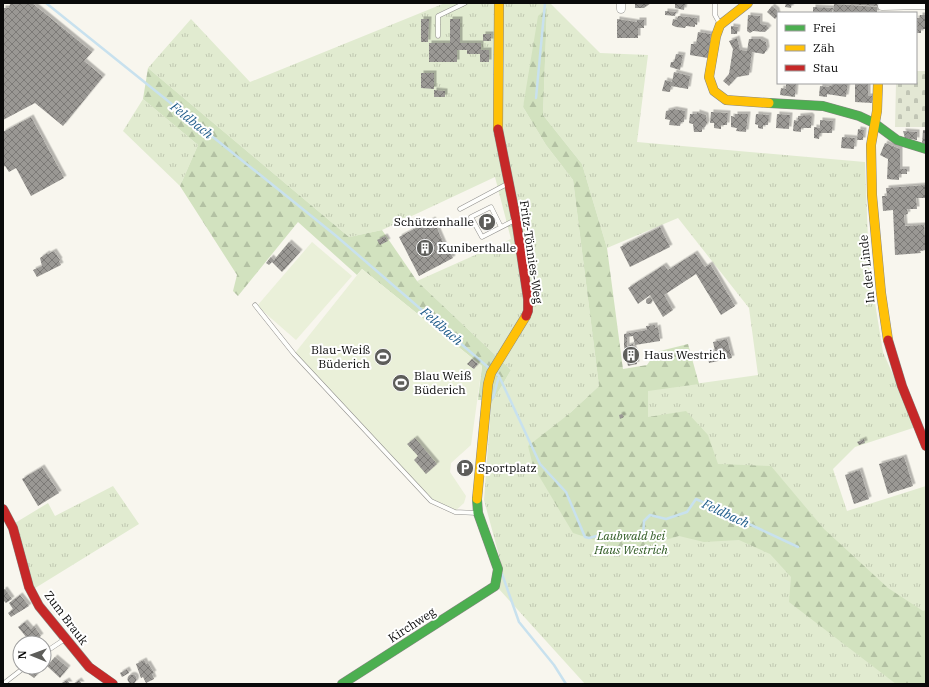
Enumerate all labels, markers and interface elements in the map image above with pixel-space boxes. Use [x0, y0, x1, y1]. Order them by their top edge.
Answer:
legend [777, 12, 917, 84]
text: Frei [813, 20, 836, 35]
text: Zäh [813, 40, 835, 55]
text: Stau [813, 60, 839, 75]
water label: Feldbach [166, 97, 216, 143]
street label: Fritz-Tönnies-Weg [517, 199, 546, 305]
parking icon: Schützenhalle [477, 212, 497, 232]
place label: Schützenhalle [394, 214, 474, 229]
street label: In der Linde [855, 234, 878, 304]
building icon: Kuniberthalle [415, 238, 435, 258]
place label: Kuniberthalle [438, 240, 516, 255]
water label: Feldbach [416, 303, 466, 349]
place label: Blau-Weiß Büderich [311, 342, 371, 371]
building icon: Haus Westrich [621, 345, 641, 365]
sports icon: Blau-Weiß Büderich [373, 347, 393, 367]
place label: Haus Westrich [644, 347, 727, 362]
place label: Blau Weiß Büderich [414, 368, 472, 397]
sports icon: Blau Weiß Büderich [391, 373, 411, 393]
parking icon: Sportplatz [455, 458, 475, 478]
place label: Sportplatz [478, 460, 537, 475]
water label: Feldbach [699, 495, 752, 532]
park label: Laubwald bei Haus Westrich [593, 528, 668, 557]
street label: Zum Brauk [41, 588, 92, 648]
street label: Kirchweg [385, 604, 439, 645]
north arrow [12, 635, 52, 675]
text: N [15, 650, 29, 659]

